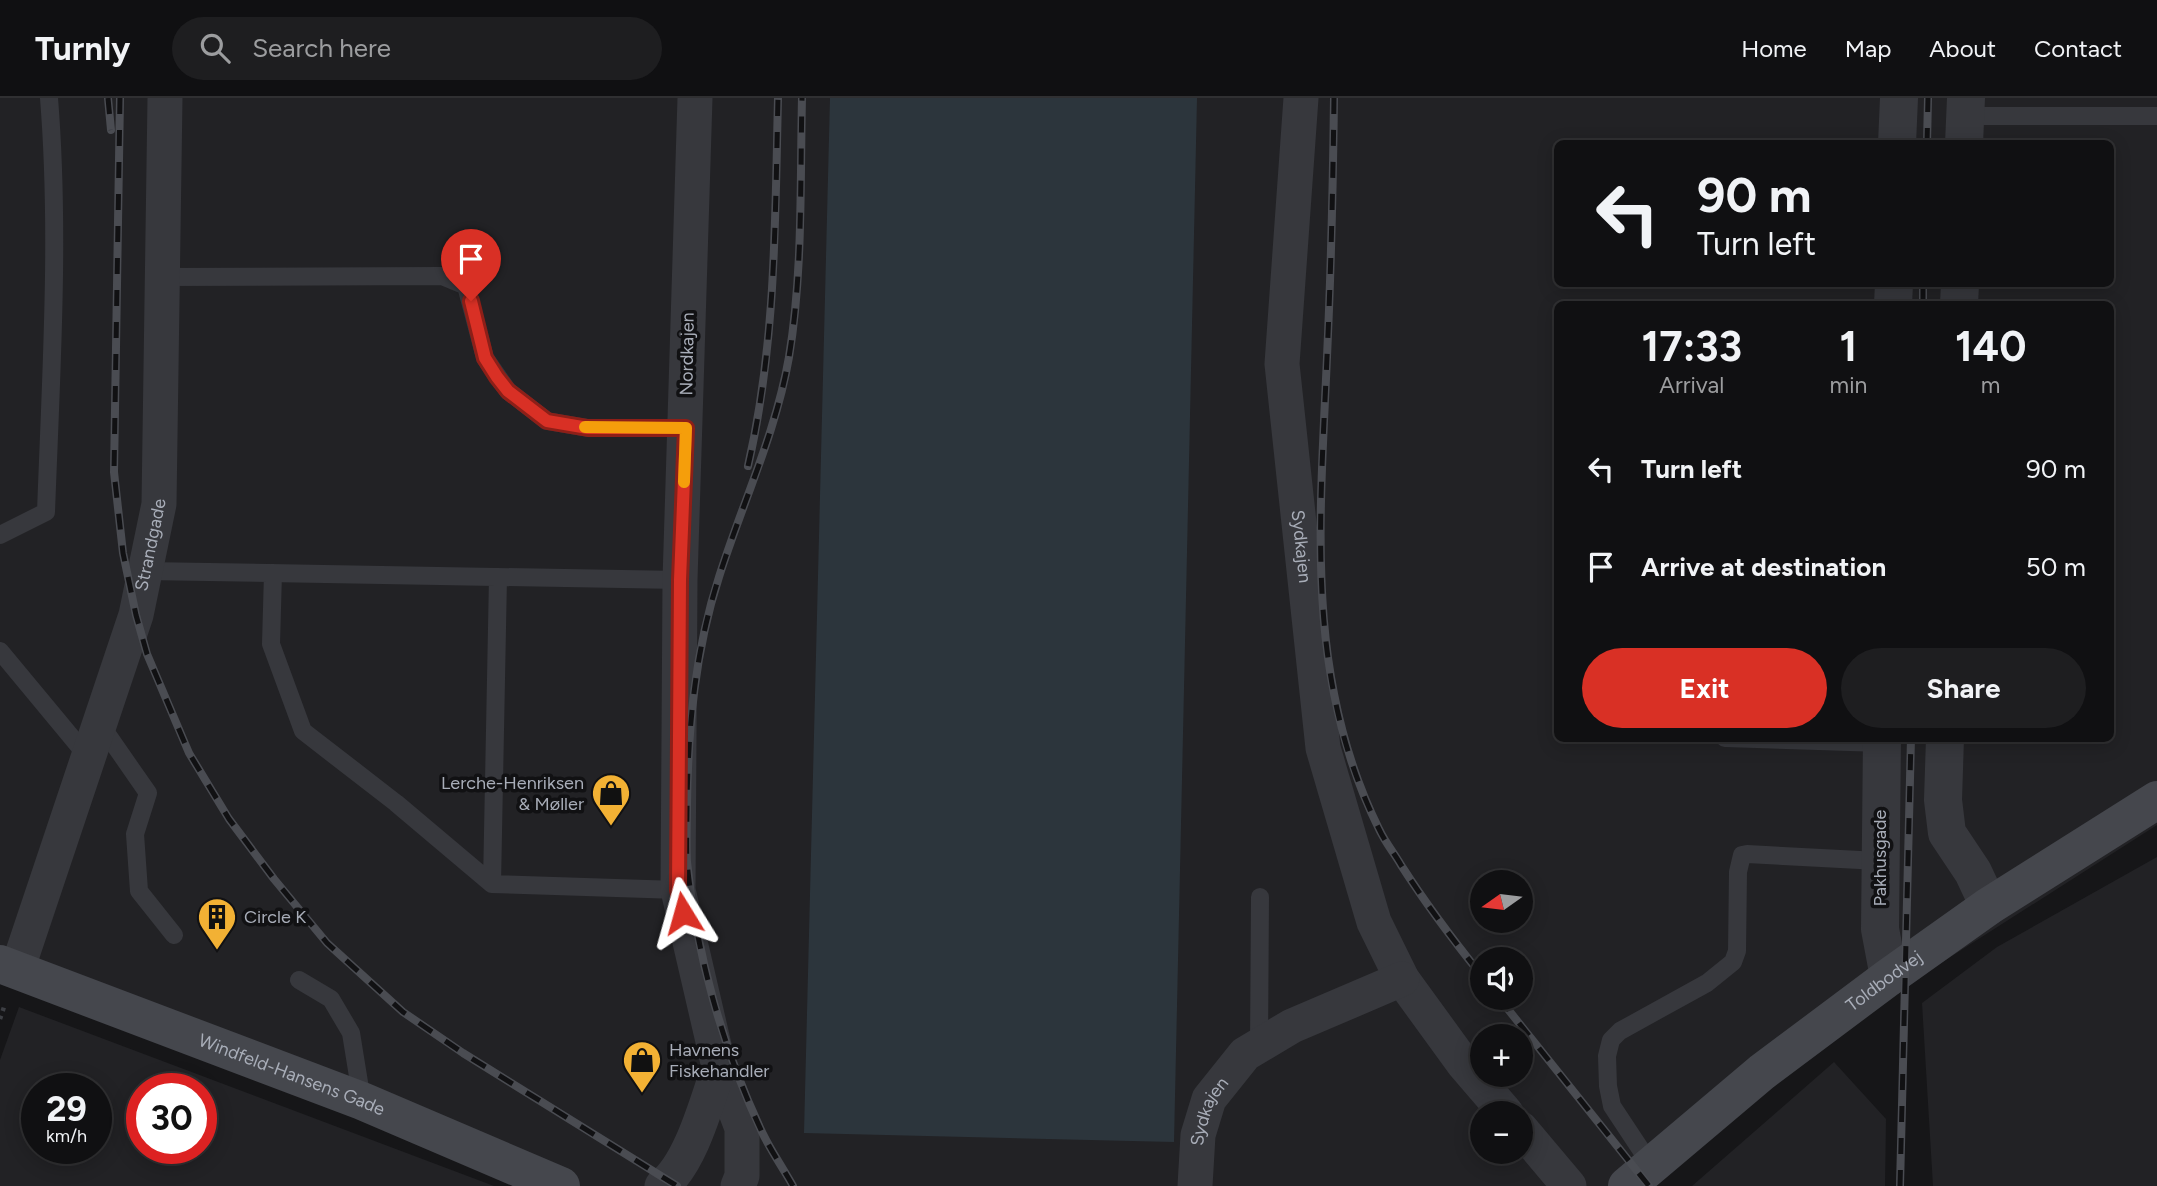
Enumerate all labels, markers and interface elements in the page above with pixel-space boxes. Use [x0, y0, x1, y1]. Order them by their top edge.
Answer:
search box [172, 17, 662, 80]
text: Turnly [35, 29, 130, 68]
icon: search [196, 29, 234, 67]
text: Search here [252, 32, 391, 64]
text: Home [1741, 34, 1807, 63]
text: Map [1845, 34, 1891, 63]
text: About [1929, 34, 1996, 63]
text: Contact [2034, 34, 2122, 63]
text: 90 m [1697, 165, 1812, 224]
icon: left [1582, 168, 1673, 259]
text: Turn left [1697, 225, 1816, 263]
pin [441, 229, 501, 301]
icon: arrive [452, 240, 490, 278]
street label: Nordkajen [675, 312, 699, 396]
text: 17:33 [1642, 321, 1742, 372]
text: 1 [1840, 321, 1857, 372]
text: 140 [1955, 321, 2026, 372]
text: Arrival [1659, 371, 1724, 399]
text: min [1830, 371, 1867, 399]
text: m [1981, 371, 2000, 399]
icon: left [1582, 450, 1620, 488]
text: Turn left [1641, 453, 1742, 485]
text: 90 m [2026, 453, 2086, 485]
street label: Strandgade [130, 498, 170, 593]
street label: Sydkajen [1287, 509, 1316, 584]
icon: arrive [1582, 548, 1620, 586]
text: Arrive at destination [1641, 551, 1886, 583]
text: 50 m [2026, 551, 2086, 583]
button: Exit [1582, 648, 1827, 728]
button: Share [1841, 648, 2086, 728]
place label: Lerche-Henriksen & Møller [441, 772, 584, 815]
shop icon: Lerche-Henriksen & Møller [590, 772, 632, 827]
street label: Pakhusgade [1869, 809, 1891, 906]
north arrow [1470, 870, 1533, 933]
map controls [1470, 870, 1533, 1164]
position arrow [646, 876, 720, 950]
building icon: Circle K [196, 896, 238, 951]
place label: Circle K [244, 906, 306, 928]
street label: Toldbodvej [1842, 946, 1927, 1016]
button: sound [1470, 947, 1533, 1010]
button: + [1470, 1024, 1533, 1087]
street label: Windfeld-Hansens Gade [195, 1029, 388, 1121]
shop icon: Havnens Fiskehandler [621, 1039, 663, 1094]
place label: Havnens Fiskehandler [669, 1039, 769, 1082]
speed limit sign: 30 [126, 1073, 217, 1164]
street label: Sydkajen [1186, 1073, 1233, 1146]
text: 29 [46, 1088, 87, 1130]
button: − [1470, 1101, 1533, 1164]
text: km/h [46, 1125, 87, 1147]

